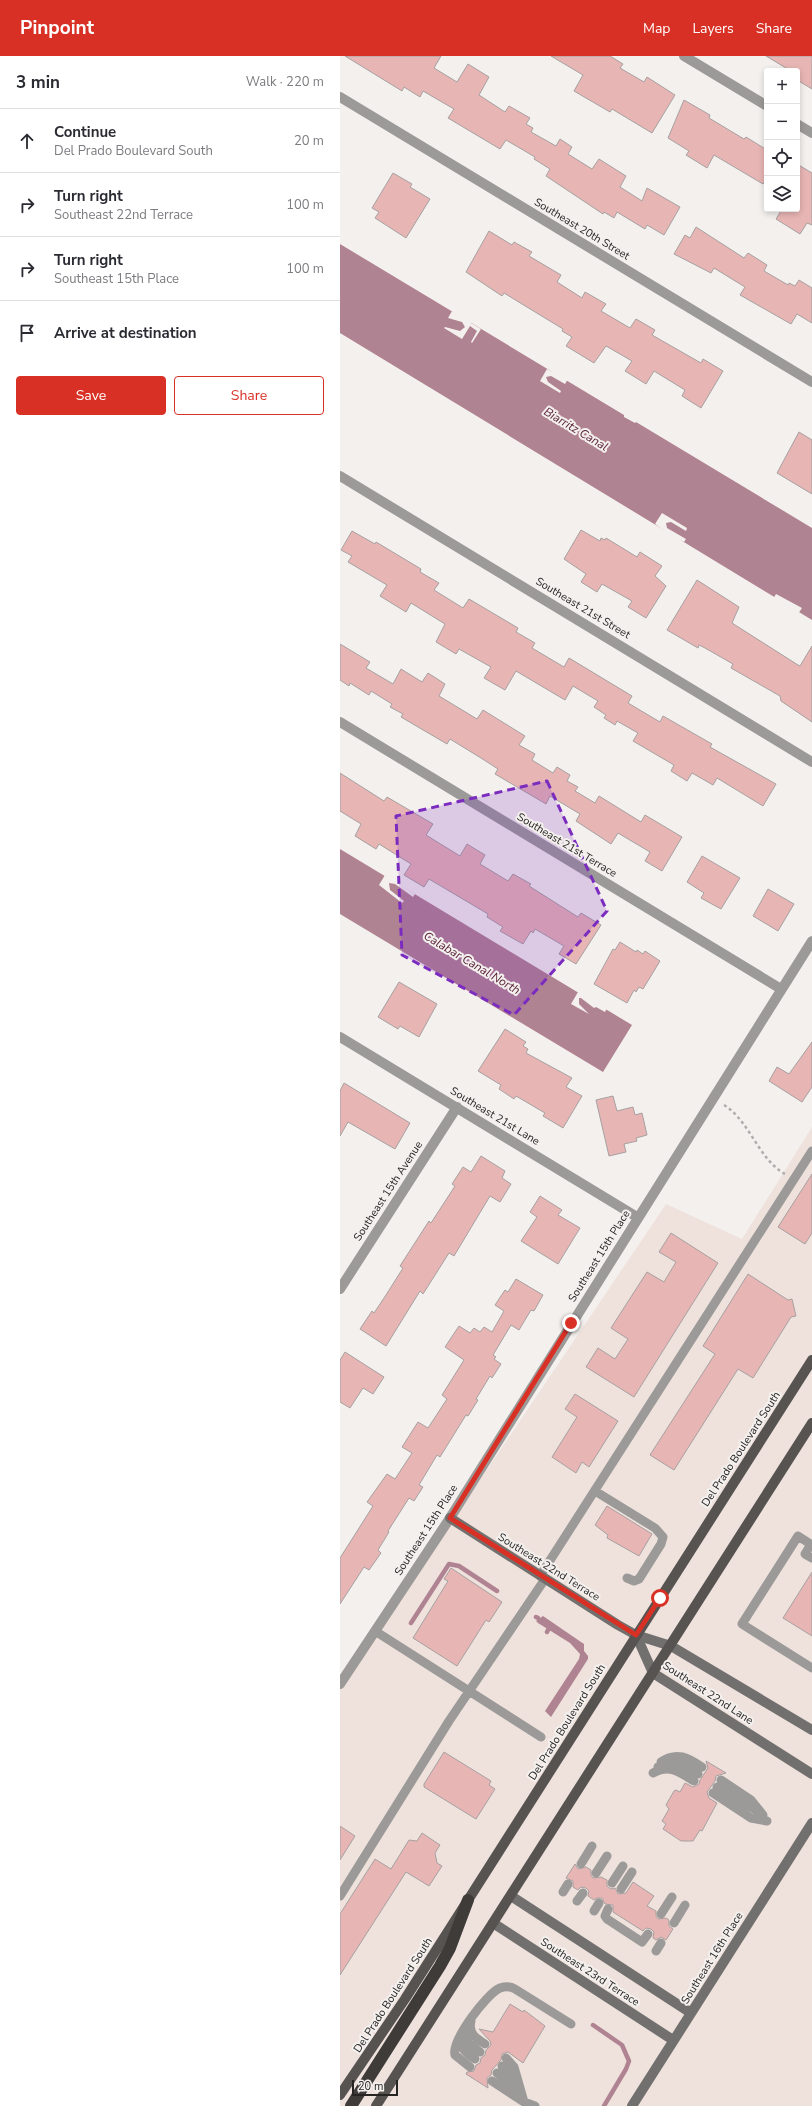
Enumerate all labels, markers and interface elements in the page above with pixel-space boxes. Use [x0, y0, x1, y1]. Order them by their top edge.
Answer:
text: Pinpoint [20, 15, 94, 41]
text: Map [643, 19, 670, 38]
text: Layers [692, 19, 734, 38]
text: Share [756, 19, 792, 38]
map controls [764, 68, 800, 212]
button: + [764, 68, 800, 104]
text: 3 min [16, 71, 60, 94]
text: Walk · 220 m [246, 73, 324, 91]
button: − [764, 104, 800, 140]
text: Continue [54, 122, 116, 142]
icon: ahead [16, 130, 38, 152]
text: 20 m [294, 132, 324, 150]
button: locate [764, 140, 800, 176]
text: Del Prado Boulevard South [54, 142, 213, 160]
button: layers [764, 176, 800, 212]
text: Turn right [54, 186, 123, 206]
icon: right [16, 194, 38, 216]
street label: Southeast 20th Street [531, 195, 633, 264]
text: 100 m [286, 196, 324, 214]
text: Southeast 22nd Terrace [54, 206, 193, 224]
text: Turn right [54, 250, 123, 270]
icon: right [16, 258, 38, 280]
text: 100 m [286, 260, 324, 278]
text: Southeast 15th Place [54, 270, 179, 288]
icon: arrive [16, 322, 38, 344]
text: Arrive at destination [54, 323, 197, 343]
button: Save [16, 376, 166, 415]
button: Share [174, 376, 324, 415]
water label: Biarritz Canal [541, 403, 612, 455]
street label: Southeast 21st Street [533, 574, 633, 642]
street label: Southeast 21st Terrace [514, 809, 620, 881]
water label: Calabar Canal North [421, 928, 523, 998]
street label: Southeast 21st Lane [448, 1083, 543, 1149]
street label: Southeast 15th Avenue [350, 1138, 426, 1244]
street label: Southeast 15th Place [565, 1207, 633, 1305]
route end [562, 1314, 580, 1332]
street label: Del Prado Boulevard South [698, 1389, 784, 1509]
street label: Southeast 15th Place [391, 1481, 461, 1578]
street label: Southeast 22nd Terrace [495, 1529, 603, 1605]
route start [651, 1589, 669, 1607]
street label: Southeast 22nd Lane [660, 1658, 756, 1728]
street label: Del Prado Boulevard South [525, 1661, 609, 1783]
street label: Southeast 16th Place [678, 1909, 746, 2007]
street label: Southeast 23rd Terrace [538, 1934, 643, 2010]
street label: Del Prado Boulevard South [350, 1935, 436, 2055]
scale bar [352, 2078, 398, 2097]
text: 20 m [358, 2079, 383, 2094]

